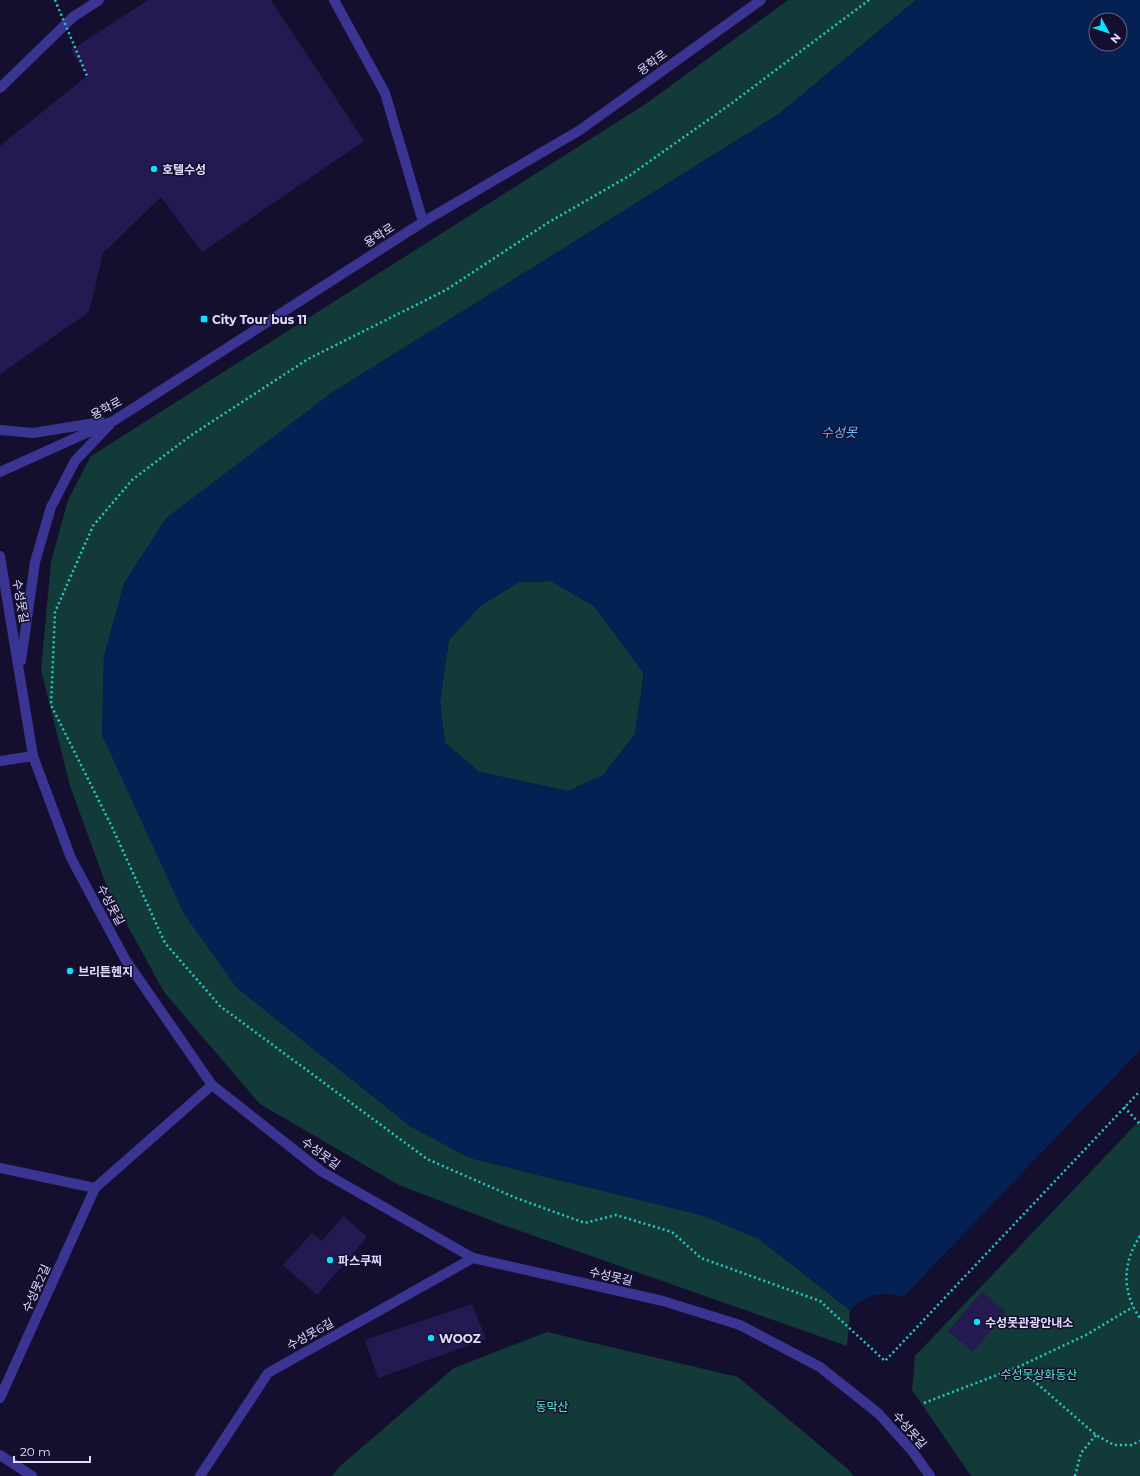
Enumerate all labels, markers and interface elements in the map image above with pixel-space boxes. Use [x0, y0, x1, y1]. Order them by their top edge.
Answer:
north arrow [1088, 12, 1128, 52]
text: N [1107, 31, 1124, 46]
street label: 용학로 [634, 46, 670, 78]
place label: 호텔수성 [162, 162, 206, 177]
marker: 호텔수성 [149, 164, 159, 174]
street label: 용학로 [361, 220, 397, 250]
place label: City Tour bus 11 [212, 312, 307, 327]
marker: City Tour bus 11 [199, 314, 209, 324]
street label: 용학로 [88, 394, 124, 422]
water label: 수성못 [821, 424, 858, 440]
street label: 수성못길 [10, 578, 32, 624]
street label: 수성못길 [94, 882, 128, 928]
place label: 브리튼헨지 [78, 964, 133, 979]
marker: 브리튼헨지 [65, 966, 75, 976]
street label: 수성못길 [299, 1134, 343, 1172]
place label: 파스쿠찌 [338, 1253, 382, 1268]
marker: 파스쿠찌 [325, 1255, 335, 1265]
street label: 수성못2길 [19, 1262, 53, 1314]
street label: 수성못길 [588, 1264, 634, 1288]
street label: 수성못6길 [284, 1315, 336, 1353]
place label: 수성못관광안내소 [985, 1315, 1073, 1330]
marker: 수성못관광안내소 [972, 1317, 982, 1327]
place label: WOOZ [439, 1331, 481, 1346]
marker: WOOZ [426, 1333, 436, 1343]
park label: 수성못상화동산 [1000, 1367, 1078, 1382]
park label: 동막산 [535, 1399, 569, 1414]
street label: 수성못길 [890, 1408, 930, 1452]
scale bar [14, 1438, 90, 1464]
text: 20 m [20, 1444, 51, 1459]

